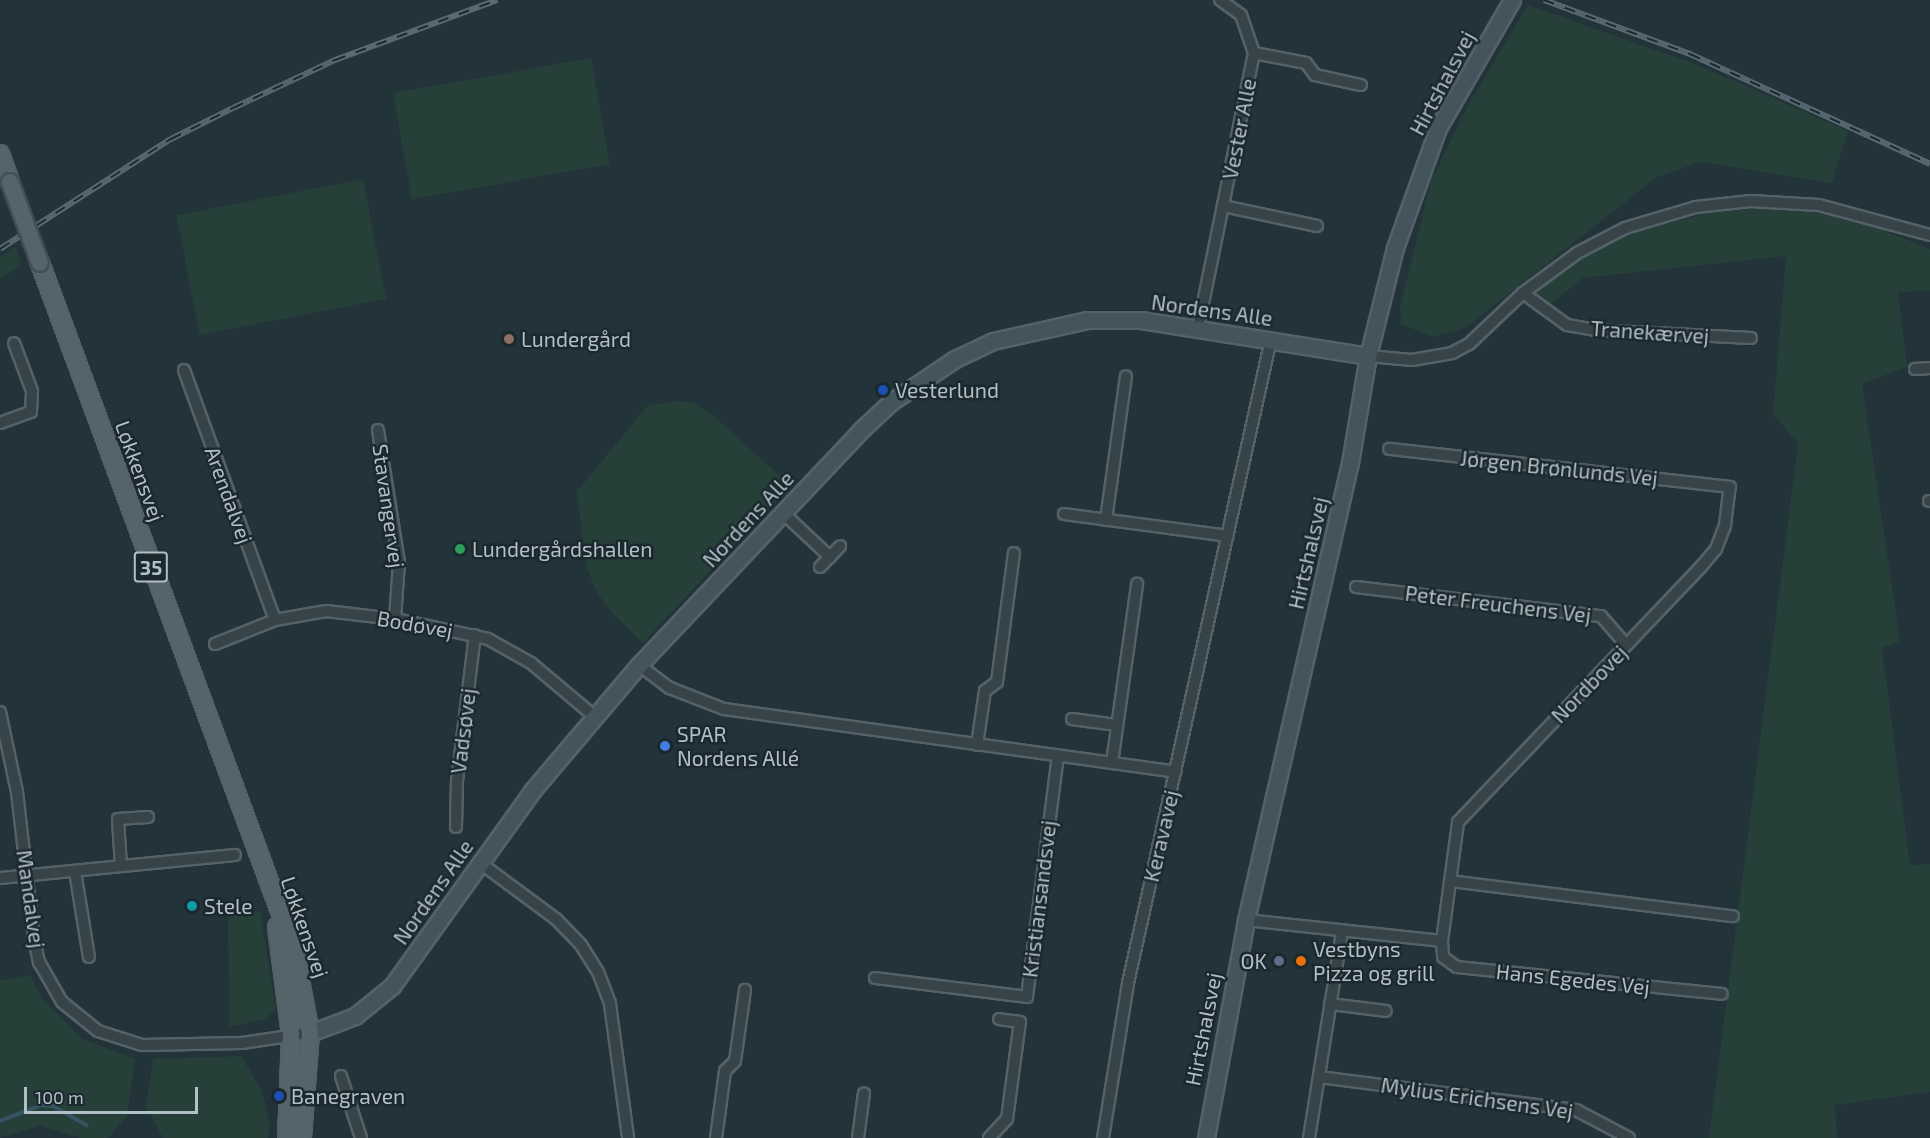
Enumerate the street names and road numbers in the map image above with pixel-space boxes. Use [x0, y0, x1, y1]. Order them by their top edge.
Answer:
street label: Hirtshalsvej [1404, 27, 1480, 139]
street label: Vester Alle [1217, 76, 1261, 182]
street label: Nordens Alle [1150, 289, 1274, 331]
street label: Tranekærvej [1590, 315, 1710, 349]
street label: Løkkensvej [110, 417, 170, 525]
street label: Stavangervej [368, 442, 410, 570]
street label: Arendalvej [200, 443, 258, 547]
street label: Jørgen Brønlunds Vej [1459, 445, 1659, 491]
street label: Nordens Alle [697, 466, 799, 572]
street label: Hirtshalsvej [1283, 494, 1333, 612]
road number: 35 [133, 550, 169, 584]
street label: Peter Freuchens Vej [1403, 580, 1593, 628]
street label: Bodøvej [375, 605, 455, 643]
street label: Nordbovej [1546, 640, 1632, 728]
street label: Vadsøvej [445, 687, 481, 775]
street label: Keravavej [1138, 788, 1184, 884]
street label: Kristiansandsvej [1017, 819, 1061, 979]
street label: Nordens Alle [388, 835, 478, 949]
street label: Mandalvej [12, 848, 50, 950]
street label: Løkkensvej [276, 873, 334, 981]
street label: Hans Egedes Vej [1495, 958, 1651, 1000]
street label: Hirtshalsvej [1180, 970, 1226, 1088]
street label: Mylius Erichsens Vej [1379, 1072, 1575, 1124]

